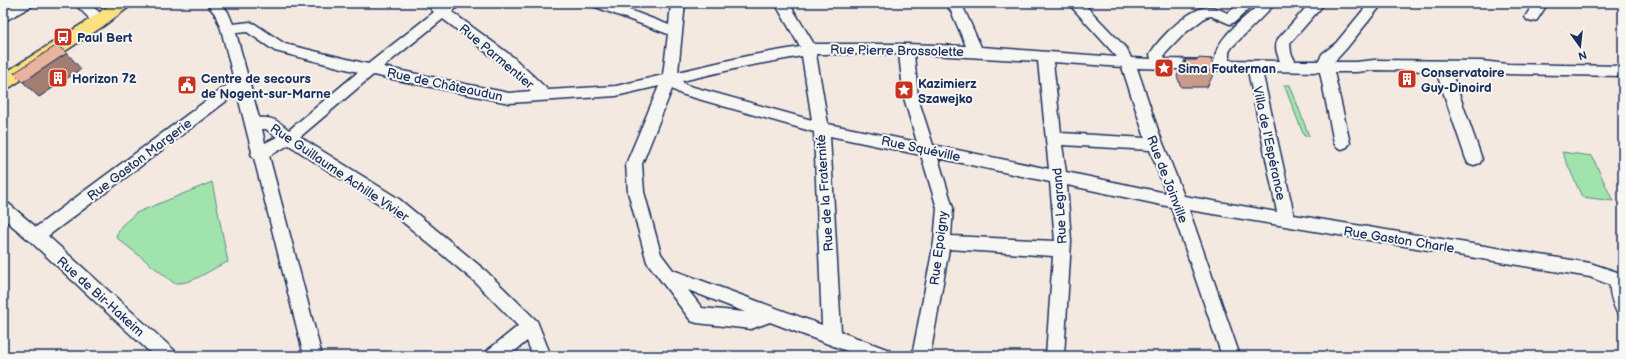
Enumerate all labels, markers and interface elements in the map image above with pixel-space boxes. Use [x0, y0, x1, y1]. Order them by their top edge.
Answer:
street label: Rue Parmentier [456, 21, 537, 93]
bus stop icon: Paul Bert [52, 26, 74, 48]
north arrow [1560, 26, 1600, 66]
place label: Paul Bert [77, 30, 133, 46]
street label: Rue Pierre Brossolette [830, 42, 964, 60]
text: N [1577, 48, 1588, 63]
place icon: Sima Fouterman [1153, 57, 1175, 79]
place label: Sima Fouterman [1178, 61, 1276, 77]
street label: Rue de Châteaudun [385, 65, 504, 105]
place label: Conservatoire Guy-Dinoird [1421, 65, 1505, 96]
building icon: Horizon 72 [47, 67, 69, 89]
building icon: Conservatoire Guy-Dinoird [1396, 68, 1418, 90]
place label: Horizon 72 [72, 71, 137, 87]
place label: Centre de secours de Nogent-sur-Marne [201, 71, 331, 102]
public building icon: Centre de secours de Nogent-sur-Marne [176, 74, 198, 96]
place label: Kazimierz Szawejko [918, 76, 977, 107]
place icon: Kazimierz Szawejko [893, 79, 915, 101]
street label: Villa de l'Espérance [1249, 85, 1289, 202]
street label: Rue Gaston Margerie [84, 115, 195, 204]
street label: Rue Guillaume Achille Vivier [267, 120, 412, 225]
street label: Rue Squéville [880, 133, 962, 165]
street label: Rue de Joinville [1143, 133, 1191, 226]
street label: Rue de la Fraternité [813, 134, 837, 252]
street label: Rue Legrand [1049, 167, 1071, 245]
street label: Rue Epoigny [926, 210, 952, 286]
street label: Rue Gaston Charle [1342, 223, 1456, 257]
street label: Rue de Bir-Hakeim [53, 253, 147, 340]

